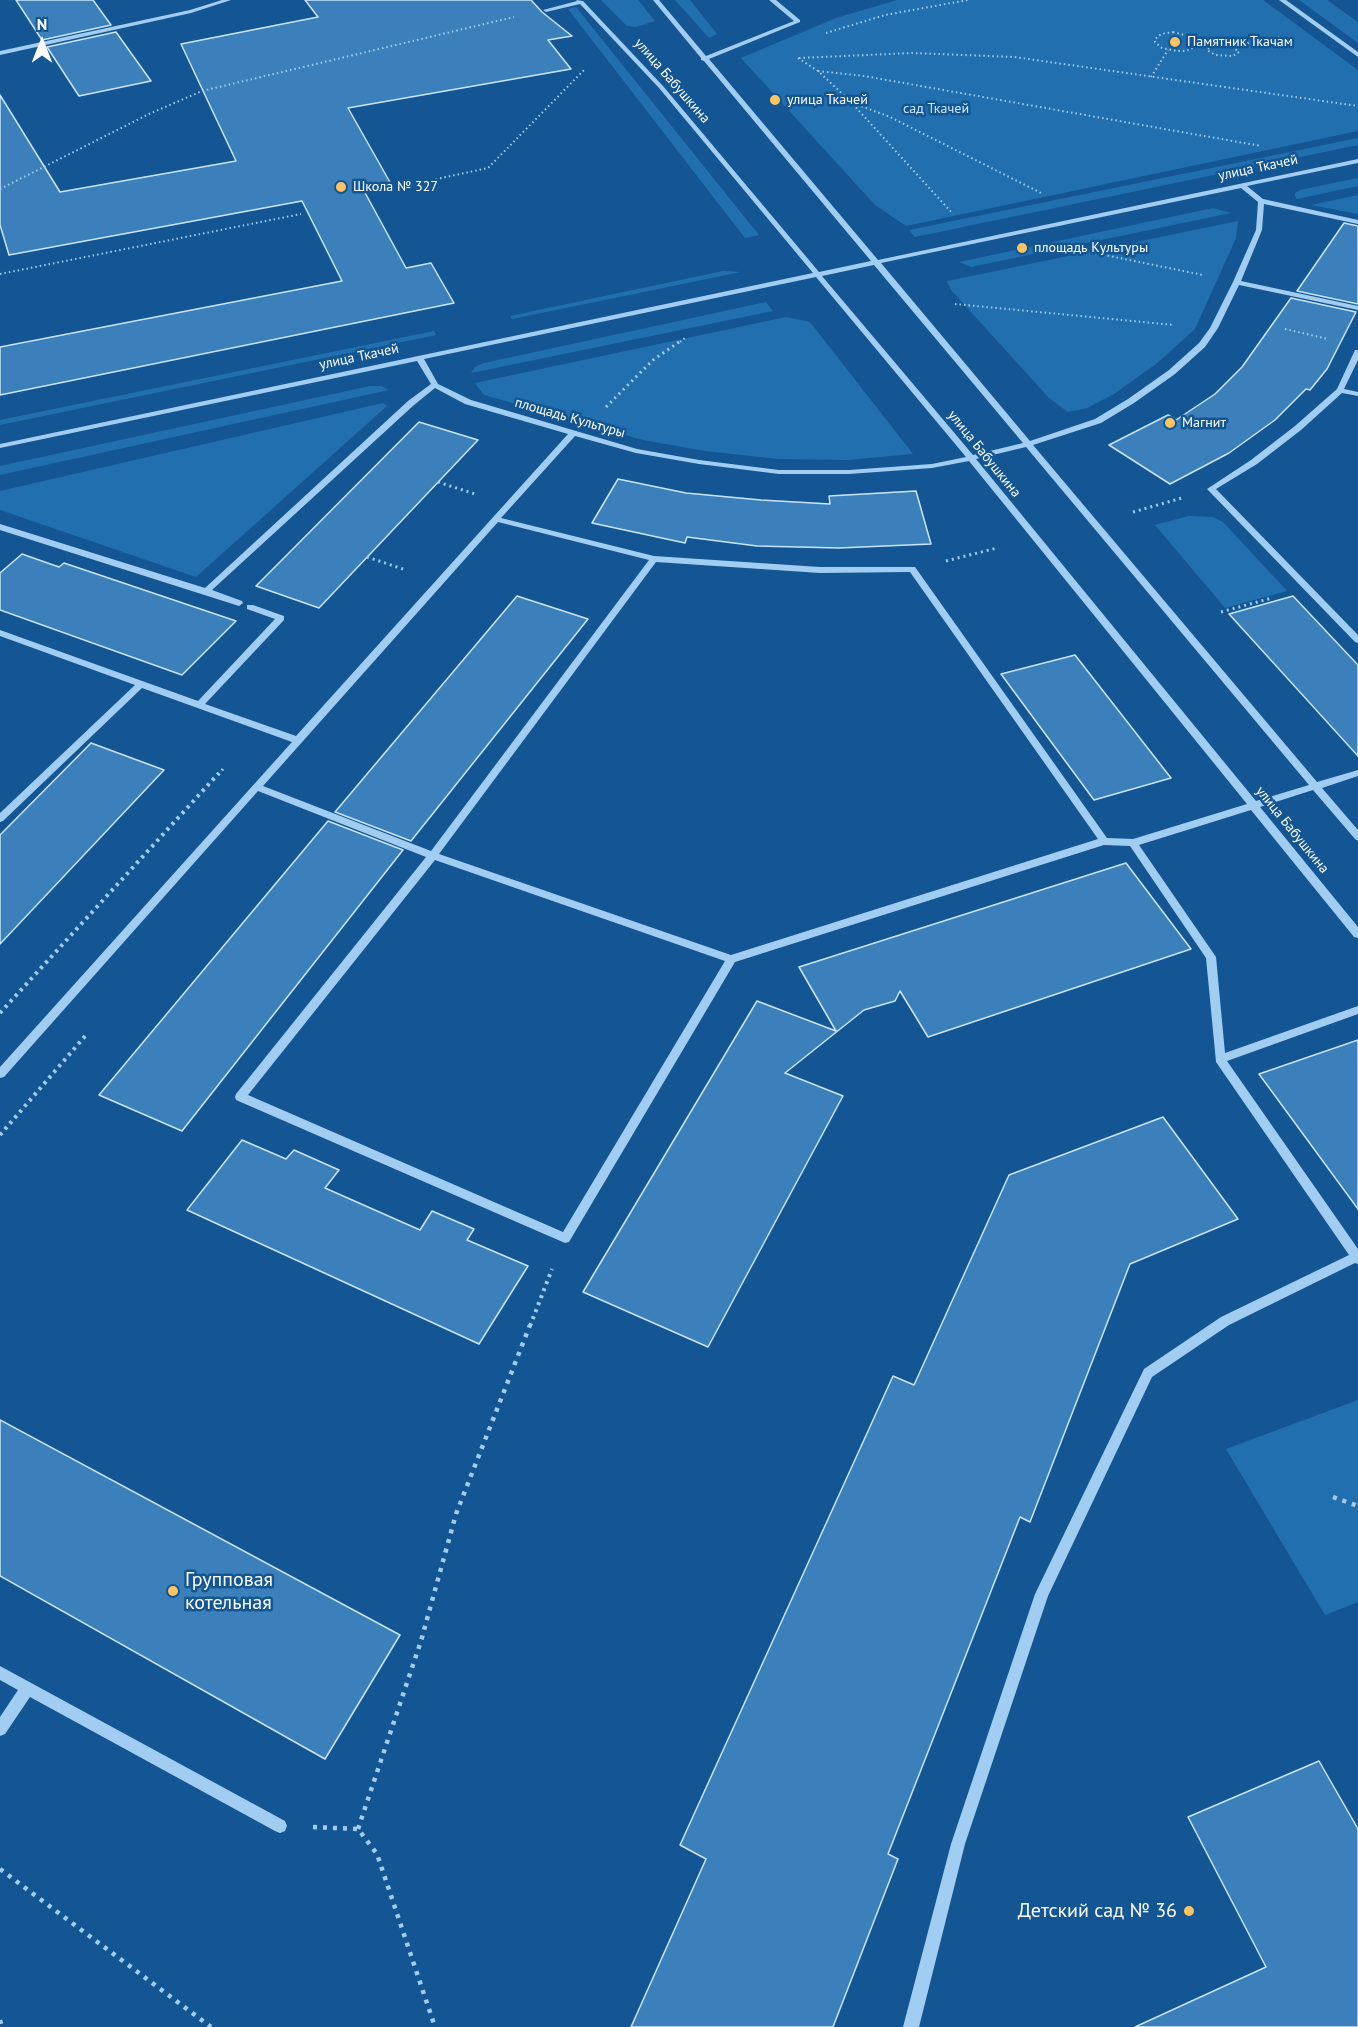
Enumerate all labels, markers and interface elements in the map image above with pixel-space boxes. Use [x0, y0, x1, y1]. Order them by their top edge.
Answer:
north arrow [12, 12, 72, 72]
text: N [37, 14, 47, 34]
place label: Памятник Ткачам [1187, 34, 1293, 50]
street label: улица Бабушкина [631, 35, 713, 127]
marker: Памятник Ткачам [1168, 35, 1182, 49]
place label: улица Ткачей [787, 92, 868, 108]
marker: улица Ткачей [768, 93, 782, 107]
park label: сад Ткачей [903, 101, 969, 117]
street label: улица Ткачей [1217, 151, 1299, 185]
place label: Школа № 327 [353, 179, 438, 195]
marker: Школа № 327 [334, 180, 348, 194]
place label: площадь Культуры [1034, 240, 1148, 256]
marker: площадь Культуры [1015, 241, 1029, 255]
street label: улица Ткачей [318, 340, 400, 374]
street label: площадь Культуры [513, 394, 627, 442]
street label: улица Бабушкина [944, 407, 1024, 501]
place label: Магнит [1182, 415, 1226, 431]
marker: Магнит [1163, 416, 1177, 430]
street label: улица Бабушкина [1252, 783, 1332, 877]
place label: Групповая котельная [185, 1568, 273, 1615]
marker: Групповая котельная [166, 1584, 180, 1598]
place label: Детский сад № 36 [1018, 1899, 1177, 1923]
marker: Детский сад № 36 [1182, 1904, 1196, 1918]

